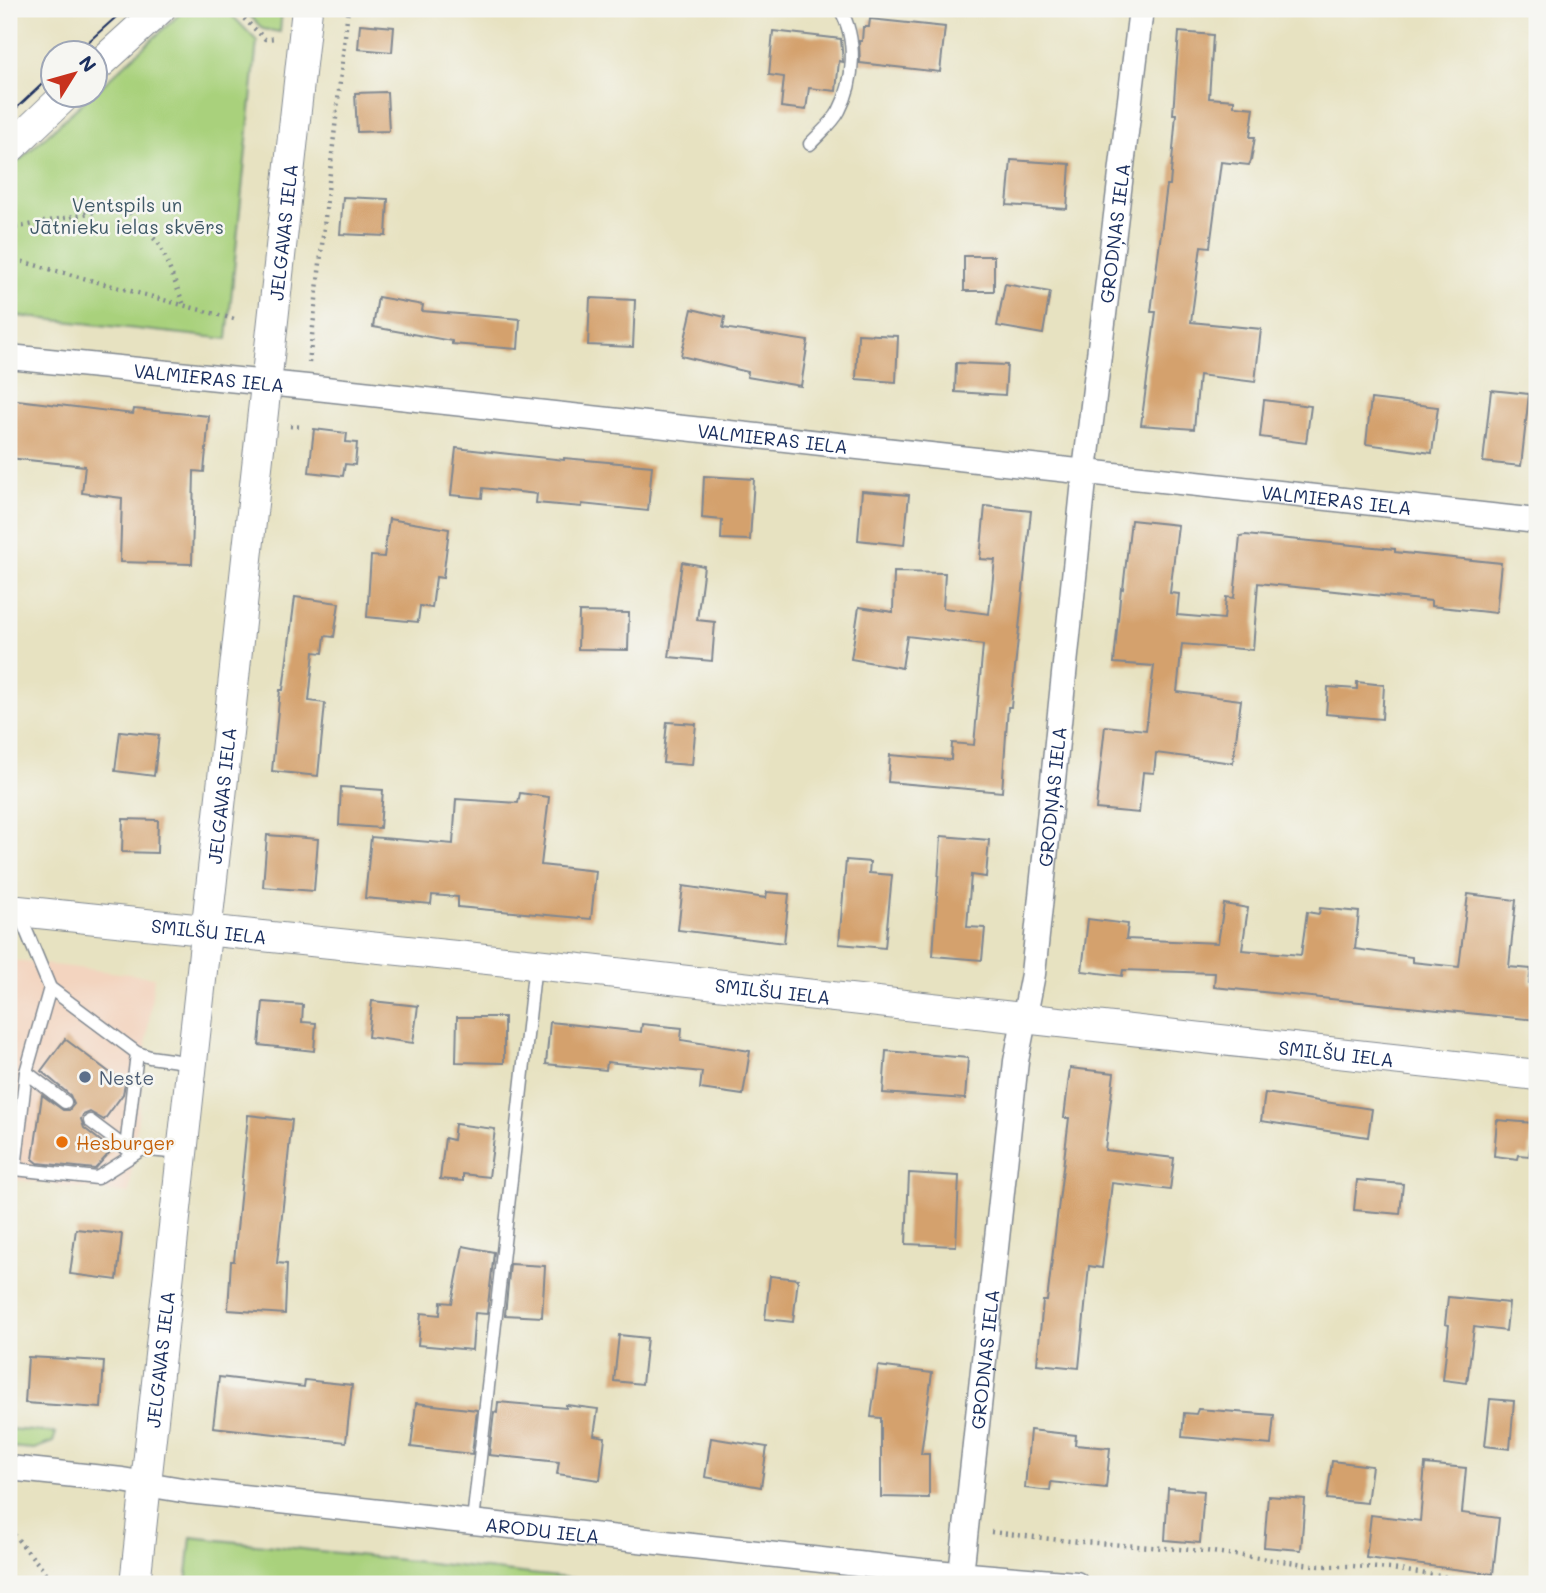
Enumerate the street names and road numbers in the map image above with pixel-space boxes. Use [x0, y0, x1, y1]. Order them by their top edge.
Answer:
street label: JELGAVAS IELA [263, 162, 303, 302]
street label: GRODŅAS IELA [1093, 162, 1135, 304]
street label: VALMIERAS IELA [132, 357, 286, 397]
street label: VALMIERAS IELA [696, 417, 849, 458]
street label: VALMIERAS IELA [1260, 479, 1413, 520]
street label: GRODŅAS IELA [1032, 725, 1071, 868]
street label: JELGAVAS IELA [201, 726, 241, 865]
street label: SMILŠU IELA [150, 912, 268, 949]
street label: SMILŠU IELA [714, 972, 832, 1009]
street label: SMILŠU IELA [1277, 1034, 1395, 1072]
street label: GRODŅAS IELA [964, 1288, 1004, 1431]
street label: JELGAVAS IELA [140, 1290, 179, 1429]
street label: ARODU IELA [484, 1511, 601, 1548]

